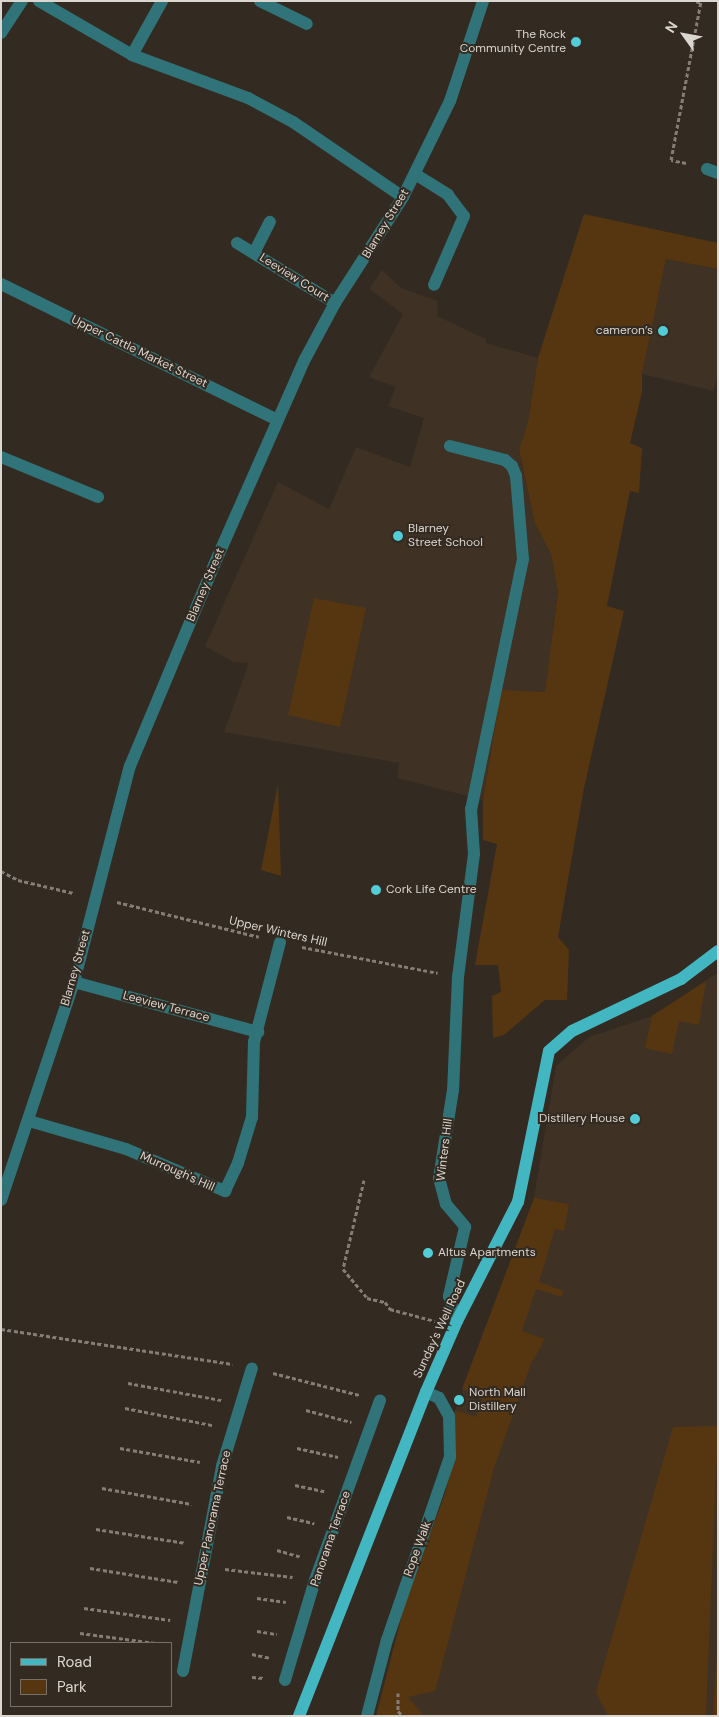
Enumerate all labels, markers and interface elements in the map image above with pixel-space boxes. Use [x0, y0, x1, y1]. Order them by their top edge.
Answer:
north arrow [659, 10, 709, 60]
text: N [661, 18, 682, 36]
place label: The Rock Community Centre [460, 28, 566, 56]
marker: The Rock Community Centre [570, 36, 582, 48]
street label: Blarney Street [360, 187, 412, 261]
street label: Leeview Court [257, 251, 331, 305]
street label: Upper Cattle Market Street [69, 313, 209, 391]
place label: cameron’s [596, 324, 653, 338]
marker: cameron’s [657, 325, 669, 337]
place label: Blarney Street School [408, 522, 483, 550]
marker: Blarney Street School [392, 530, 404, 542]
street label: Blarney Street [184, 546, 228, 624]
place label: Cork Life Centre [386, 883, 476, 897]
marker: Cork Life Centre [370, 884, 382, 896]
street label: Upper Winters Hill [228, 914, 328, 950]
street label: Blarney Street [58, 928, 94, 1008]
street label: Leeview Terrace [121, 989, 211, 1025]
place label: Distillery House [539, 1112, 625, 1126]
marker: Distillery House [629, 1113, 641, 1125]
street label: Winters Hill [434, 1118, 456, 1182]
street label: Murrough's Hill [137, 1149, 217, 1195]
place label: Altus Apartments [438, 1246, 536, 1260]
marker: Altus Apartments [422, 1247, 434, 1259]
street label: Sunday's Well Road [411, 1278, 469, 1380]
place label: North Mall Distillery [469, 1386, 526, 1414]
marker: North Mall Distillery [453, 1394, 465, 1406]
street label: Upper Panorama Terrace [192, 1449, 234, 1587]
street label: Panorama Terrace [308, 1489, 354, 1589]
street label: Rope Walk [401, 1519, 435, 1579]
legend [10, 1642, 172, 1707]
text: Road [57, 1652, 92, 1672]
text: Park [57, 1677, 87, 1697]

